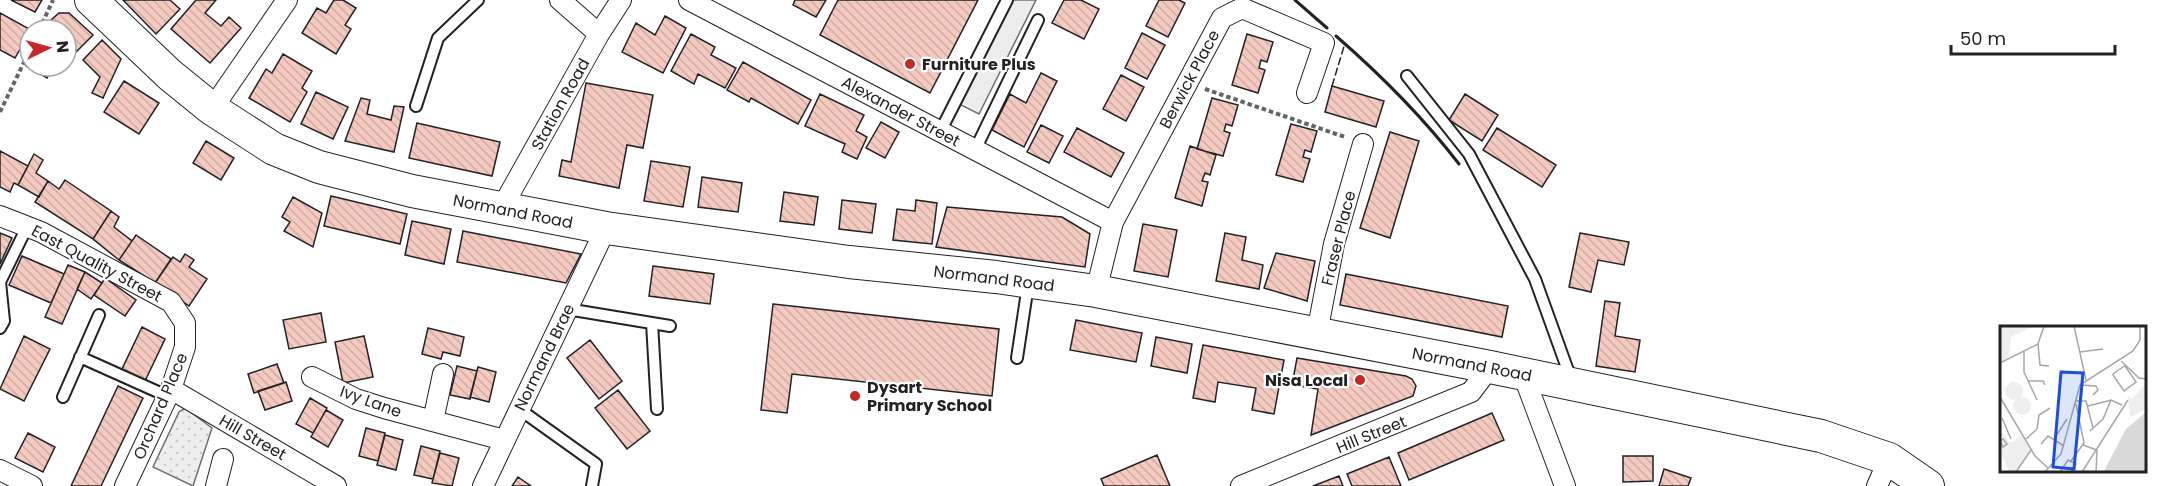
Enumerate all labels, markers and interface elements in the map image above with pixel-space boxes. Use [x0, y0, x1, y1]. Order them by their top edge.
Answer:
north arrow [18, 18, 78, 78]
scale bar [1951, 18, 2114, 56]
street label: Berwick Place [1154, 26, 1225, 133]
text: 50 m [1960, 26, 2006, 51]
text: N [50, 40, 74, 54]
place label: Furniture Plus [922, 53, 1036, 76]
street label: Station Road [526, 54, 595, 154]
marker: Furniture Plus [903, 57, 917, 71]
street label: Alexander Street [837, 70, 964, 152]
street label: Fraser Place [1316, 188, 1361, 288]
street label: Normand Road [451, 189, 575, 234]
street label: East Quality Street [27, 219, 166, 308]
street label: Normand Road [932, 260, 1056, 297]
street label: Normand Brae [509, 300, 580, 415]
inset map [2000, 326, 2146, 471]
street label: Normand Road [1410, 342, 1534, 387]
street label: Orchard Place [128, 349, 193, 463]
place label: Nisa Local [1265, 369, 1348, 392]
marker: Nisa Local [1353, 373, 1367, 387]
place label: Dysart Primary School [867, 376, 992, 417]
street label: Ivy Lane [337, 380, 405, 423]
marker: Dysart Primary School [848, 389, 862, 403]
street label: Hill Street [215, 409, 291, 466]
street label: Hill Street [1333, 410, 1410, 459]

